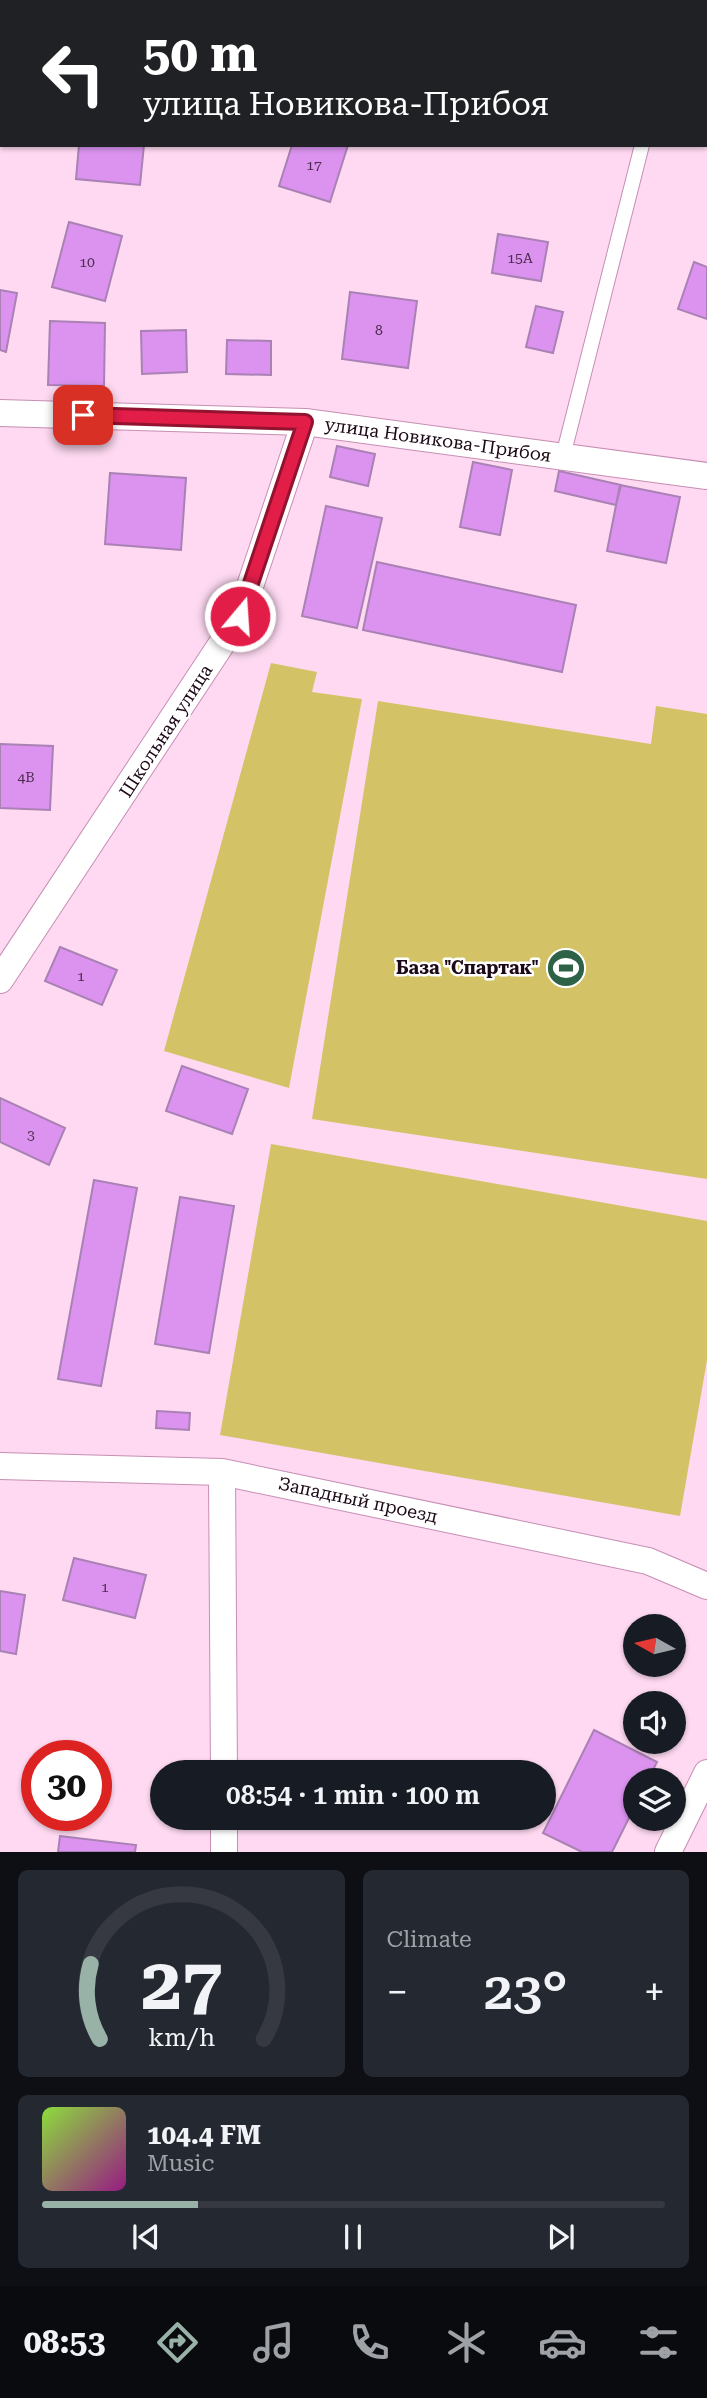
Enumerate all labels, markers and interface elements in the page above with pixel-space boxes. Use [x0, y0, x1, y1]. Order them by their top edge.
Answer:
text: 50 m [143, 26, 258, 83]
icon: left [28, 28, 119, 119]
text: улица Новикова-Прибоя [143, 85, 549, 123]
house number: 17 [306, 157, 322, 173]
house number: 15А [507, 250, 533, 266]
house number: 10 [79, 254, 95, 270]
house number: 8 [375, 322, 383, 338]
pin [53, 385, 113, 445]
icon: arrive [64, 396, 102, 434]
street label: улица Новикова-Прибоя [324, 413, 553, 466]
position arrow [203, 579, 277, 653]
street label: Школьная улица [115, 660, 217, 801]
house number: 4В [17, 769, 35, 785]
sports icon: База "Спартак" [545, 947, 587, 989]
place label: База "Спартак" [396, 957, 539, 978]
house number: 1 [77, 968, 85, 984]
house number: 3 [27, 1127, 35, 1143]
street label: Западный проезд [276, 1472, 440, 1527]
house number: 1 [101, 1579, 109, 1595]
north arrow [623, 1614, 686, 1676]
map controls [623, 1614, 686, 1831]
button: sound [623, 1691, 686, 1754]
speed limit sign: 30 [21, 1740, 112, 1831]
button: layers [623, 1768, 686, 1831]
text: 08:54 · 1 min · 100 m [226, 1780, 480, 1810]
text: Climate [387, 1926, 472, 1953]
text: 27 [140, 1943, 222, 2028]
text: 23° [484, 1961, 568, 2022]
text: − [387, 1970, 408, 2014]
text: + [644, 1970, 665, 2014]
text: km/h [148, 2023, 215, 2052]
text: 104.4 FM [147, 2120, 261, 2150]
text: Music [147, 2150, 214, 2177]
icon: previous [127, 2218, 165, 2256]
icon: pause [334, 2218, 372, 2256]
icon: next [542, 2218, 580, 2256]
icon: directions [153, 2318, 202, 2367]
icon: music [249, 2318, 298, 2367]
icon: phone [345, 2318, 394, 2367]
icon: climate [442, 2318, 491, 2367]
icon: car [538, 2318, 587, 2367]
icon: filters [634, 2318, 683, 2367]
text: 08:53 [24, 2323, 105, 2361]

